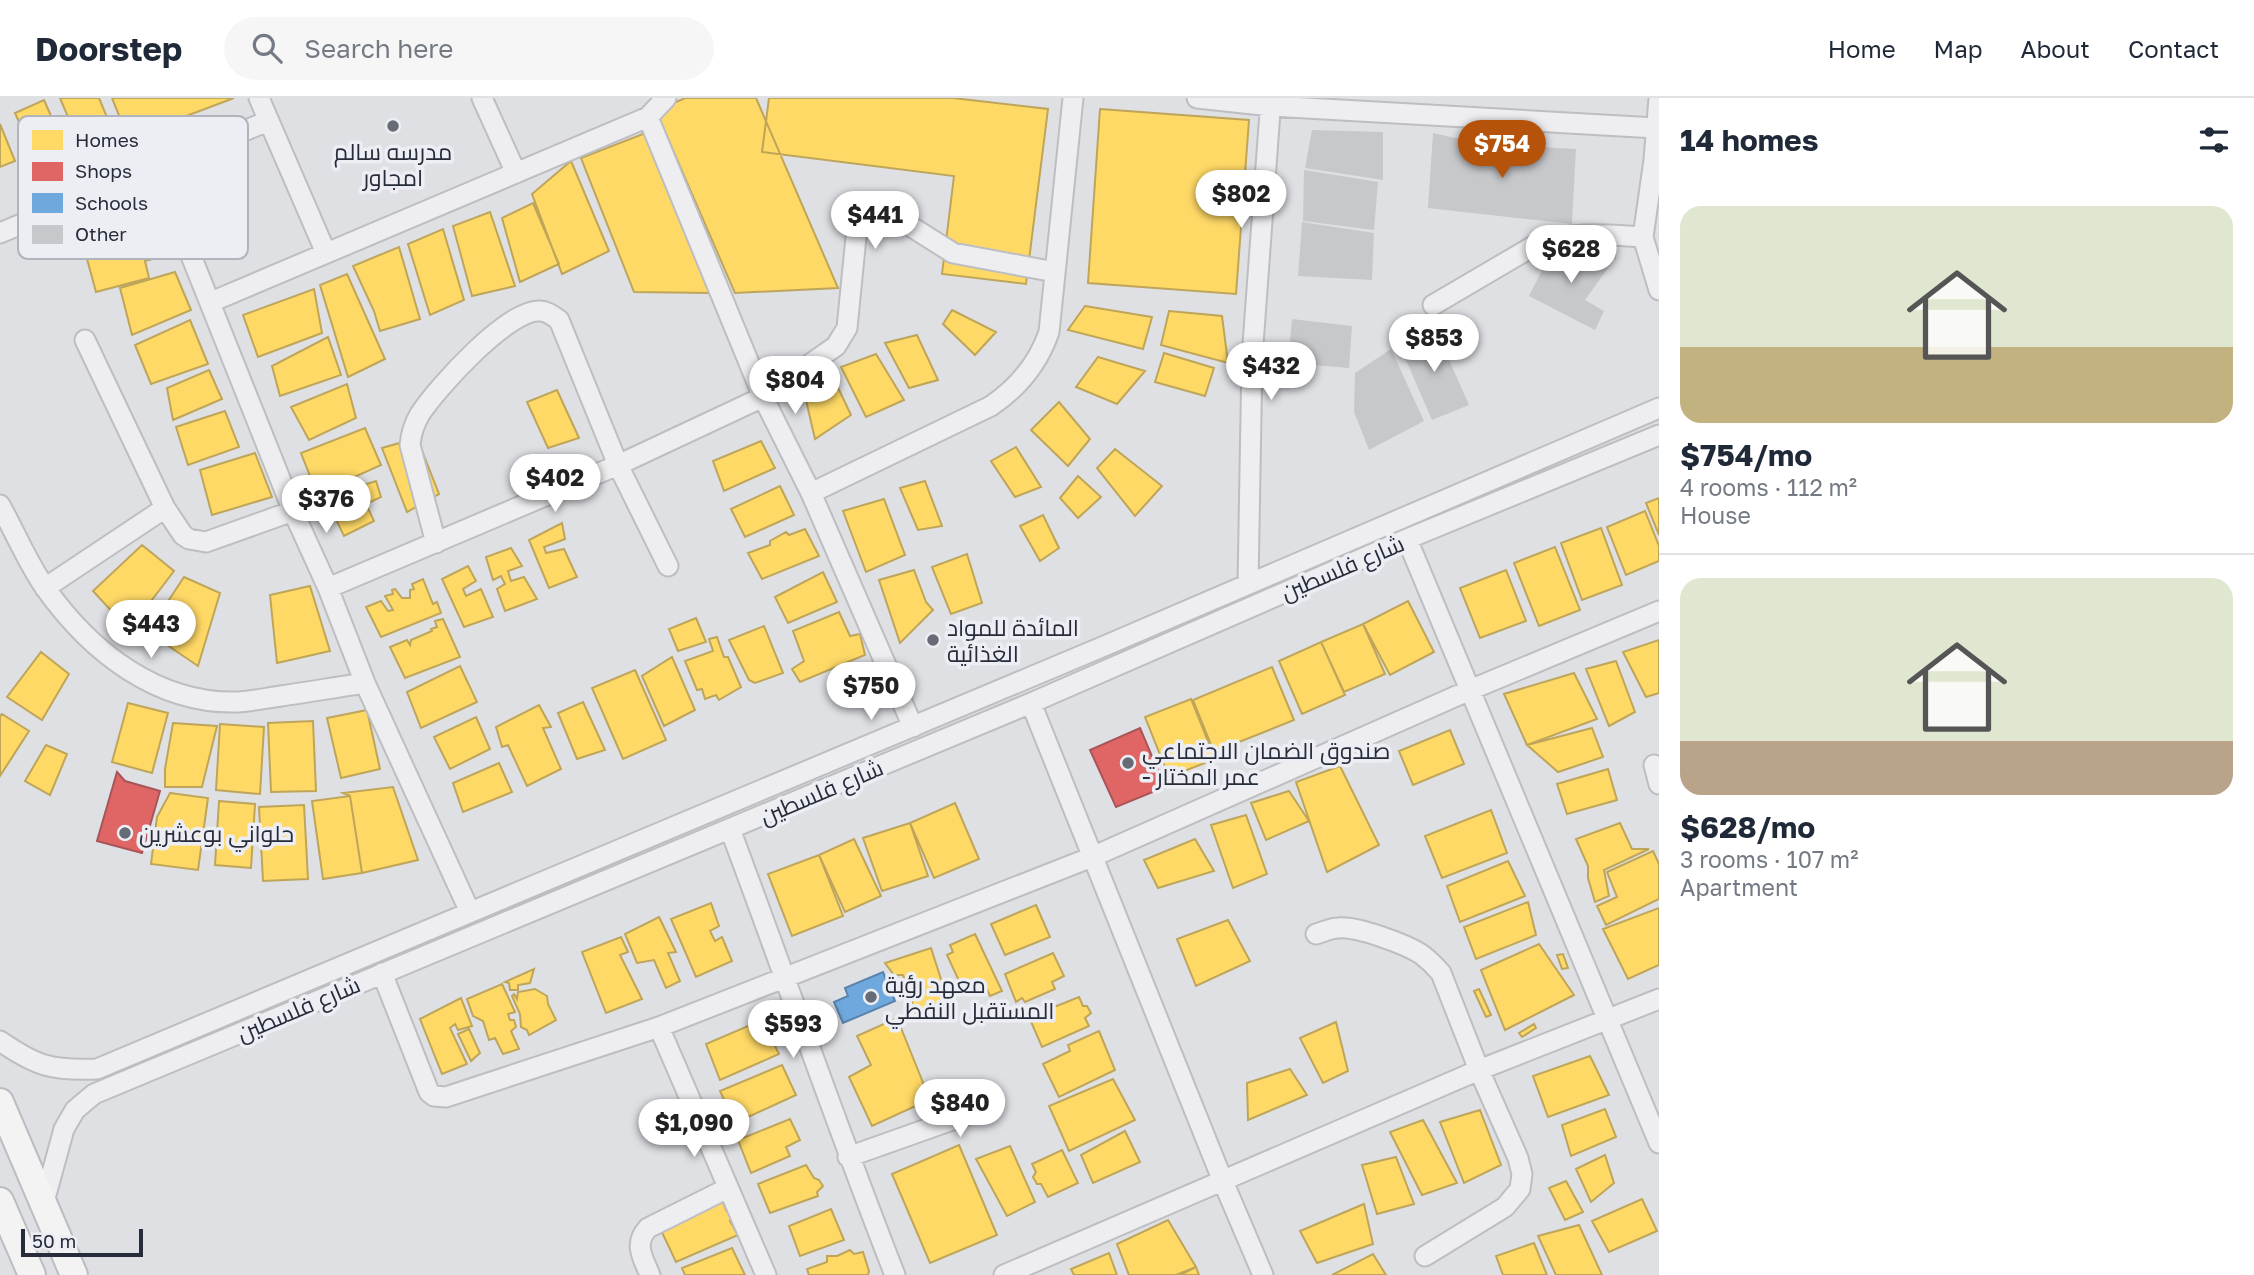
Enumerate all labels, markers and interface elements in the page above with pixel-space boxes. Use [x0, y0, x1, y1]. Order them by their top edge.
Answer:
search box [224, 17, 714, 80]
text: Doorstep [35, 29, 182, 68]
icon: search [248, 29, 286, 67]
text: Search here [304, 33, 453, 64]
text: Home [1828, 34, 1896, 63]
text: Map [1934, 34, 1983, 63]
text: About [2021, 34, 2090, 63]
text: Contact [2128, 34, 2219, 63]
legend [18, 116, 248, 259]
marker: مدرسه سالم امجاور [385, 118, 401, 134]
pin: $754 [1461, 120, 1543, 180]
icon: filters [2195, 121, 2233, 159]
text: 14 homes [1680, 122, 1819, 158]
text: Homes [75, 128, 139, 151]
text: $754 [1474, 129, 1530, 157]
place label: مدرسه سالم امجاور [334, 137, 452, 191]
text: Shops [75, 159, 132, 182]
pin: $802 [1200, 170, 1282, 230]
text: $802 [1211, 179, 1271, 207]
text: Schools [75, 191, 148, 214]
pin: $441 [834, 192, 916, 251]
text: $441 [847, 200, 903, 228]
text: Other [75, 222, 127, 245]
pin: $628 [1530, 226, 1612, 285]
text: $628 [1542, 234, 1600, 262]
icon: home [1894, 252, 2020, 378]
pin: $853 [1393, 314, 1475, 374]
text: $853 [1405, 323, 1463, 351]
pin: $432 [1230, 342, 1312, 402]
text: $432 [1242, 351, 1300, 379]
pin: $804 [754, 356, 836, 416]
text: $804 [765, 365, 825, 393]
text: $754/mo [1680, 437, 1812, 473]
pin: $402 [514, 454, 596, 514]
text: $402 [526, 463, 584, 491]
text: 4 rooms · 112 m² [1680, 473, 1857, 501]
pin: $376 [285, 476, 367, 535]
text: $376 [298, 484, 354, 512]
text: House [1680, 501, 1751, 529]
street label: شارع فلسطين [1276, 528, 1409, 608]
pin: $443 [110, 601, 192, 660]
text: $443 [122, 609, 180, 637]
place label: المائدة للمواد الغذائية [947, 613, 1079, 667]
icon: home [1894, 624, 2020, 750]
marker: المائدة للمواد الغذائية [925, 632, 941, 648]
pin: $750 [830, 662, 912, 722]
text: $750 [843, 671, 899, 699]
place label: صندوق الضمان الاجتماعي - عمر المختار [1142, 736, 1390, 790]
street label: شارع فلسطين [755, 752, 888, 832]
marker: صندوق الضمان الاجتماعي - عمر المختار [1120, 755, 1136, 771]
text: $628/mo [1680, 809, 1815, 845]
place label: حلواني بوعشرين [139, 819, 294, 852]
marker: حلواني بوعشرين [117, 825, 133, 841]
text: 3 rooms · 107 m² [1680, 845, 1858, 873]
text: Apartment [1680, 873, 1798, 901]
street label: شارع فلسطين [232, 969, 365, 1049]
place label: معهد رؤية المستقبل النفطي [885, 970, 1054, 1029]
marker: معهد رؤية المستقبل النفطي [863, 989, 879, 1005]
pin: $593 [752, 1000, 834, 1060]
text: $593 [764, 1009, 822, 1037]
pin: $840 [919, 1080, 1001, 1139]
text: $840 [930, 1088, 990, 1116]
pin: $1,090 [637, 1100, 751, 1159]
text: $1,090 [654, 1108, 734, 1136]
scale bar [21, 1226, 144, 1258]
text: 50 m [32, 1229, 76, 1252]

